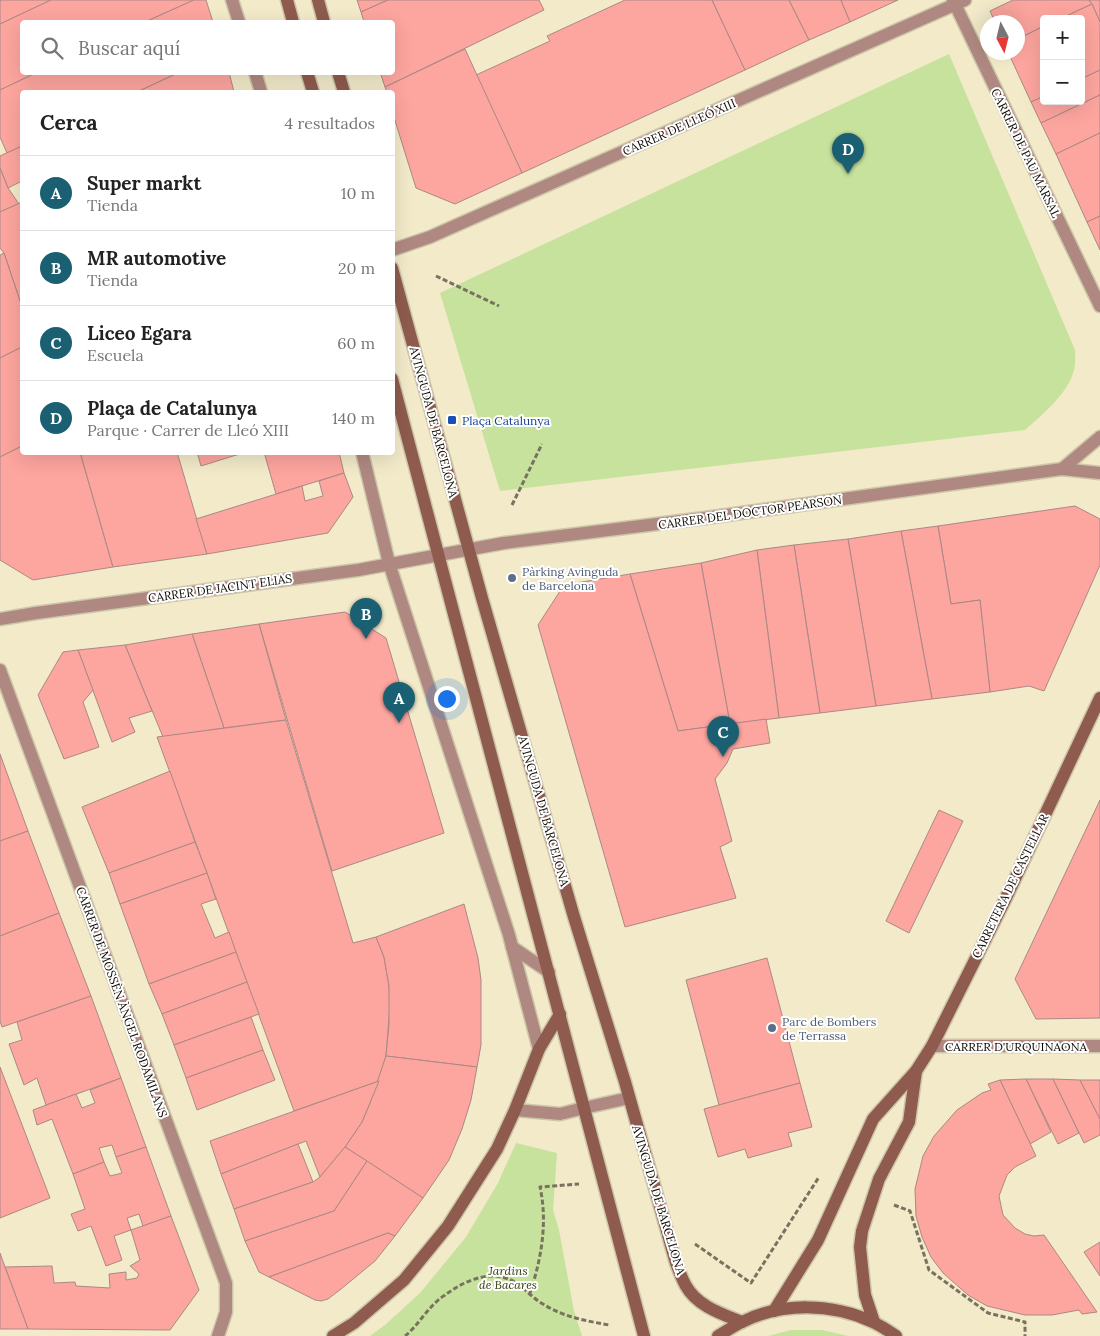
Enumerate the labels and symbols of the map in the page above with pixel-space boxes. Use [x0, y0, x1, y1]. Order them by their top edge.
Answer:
north arrow [980, 15, 1025, 60]
street label: CARRER DE PAU MARSAL [988, 86, 1064, 220]
street label: CARRER DE LLEÓ XIII [620, 95, 738, 159]
pin: D [832, 133, 864, 174]
street label: AVINGUDA DE BARCELONA [406, 344, 462, 500]
place label: Plaça Catalunya [462, 413, 550, 428]
marker: Plaça Catalunya [446, 414, 458, 426]
street label: CARRER DEL DOCTOR PEARSON [657, 492, 843, 532]
place label: Pàrking Avinguda de Barcelona [522, 564, 619, 593]
street label: CARRER DE JACINT ELIAS [147, 570, 293, 606]
marker: Pàrking Avinguda de Barcelona [506, 572, 518, 584]
pin: B [350, 598, 382, 639]
pin: A [383, 682, 415, 723]
your location [434, 686, 460, 712]
pin: C [707, 716, 739, 757]
street label: AVINGUDA DE BARCELONA [515, 733, 573, 888]
street label: CARRETERA DE CASTELLAR [969, 811, 1052, 961]
street label: CARRER DE MOSSÈN ÀNGEL RODAMILANS [73, 885, 171, 1120]
place label: Parc de Bombers de Terrassa [782, 1014, 877, 1043]
marker: Parc de Bombers de Terrassa [766, 1022, 778, 1034]
street label: CARRER D'URQUINAONA [945, 1039, 1088, 1054]
street label: AVINGUDA DE BARCELONA [629, 1122, 689, 1277]
park label: Jardins de Bacares [479, 1263, 537, 1292]

